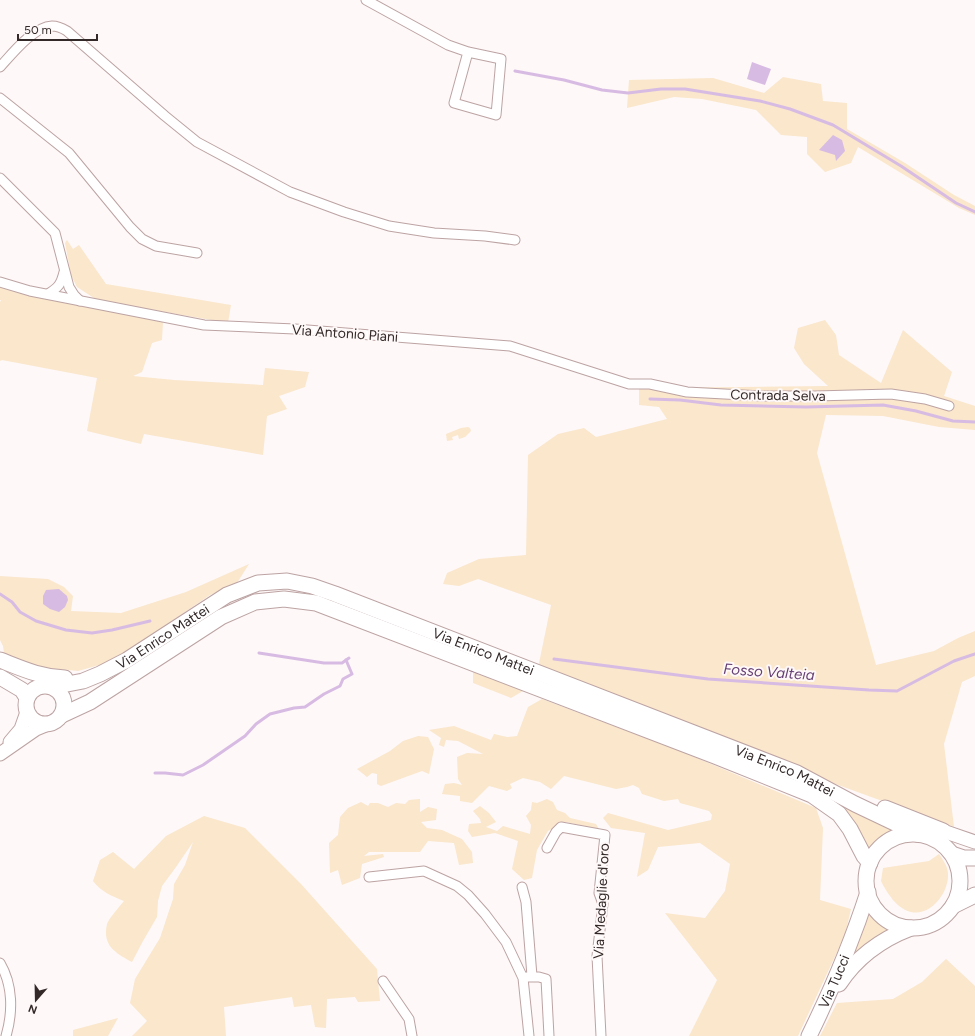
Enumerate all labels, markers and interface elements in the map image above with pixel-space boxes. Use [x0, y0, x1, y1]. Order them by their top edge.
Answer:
scale bar [18, 16, 97, 42]
text: 50 m [24, 23, 52, 37]
street label: Via Antonio Piani [291, 321, 399, 346]
street label: Contrada Selva [730, 386, 826, 405]
street label: Via Enrico Mattei [114, 601, 213, 673]
street label: Via Enrico Mattei [430, 625, 536, 679]
water label: Fosso Valteia [723, 660, 815, 684]
street label: Via Enrico Mattei [732, 742, 837, 800]
street label: Via Medaglie d'oro [590, 843, 613, 959]
street label: Via Tucci [815, 952, 853, 1011]
north arrow [16, 980, 56, 1020]
text: N [27, 1001, 39, 1016]

